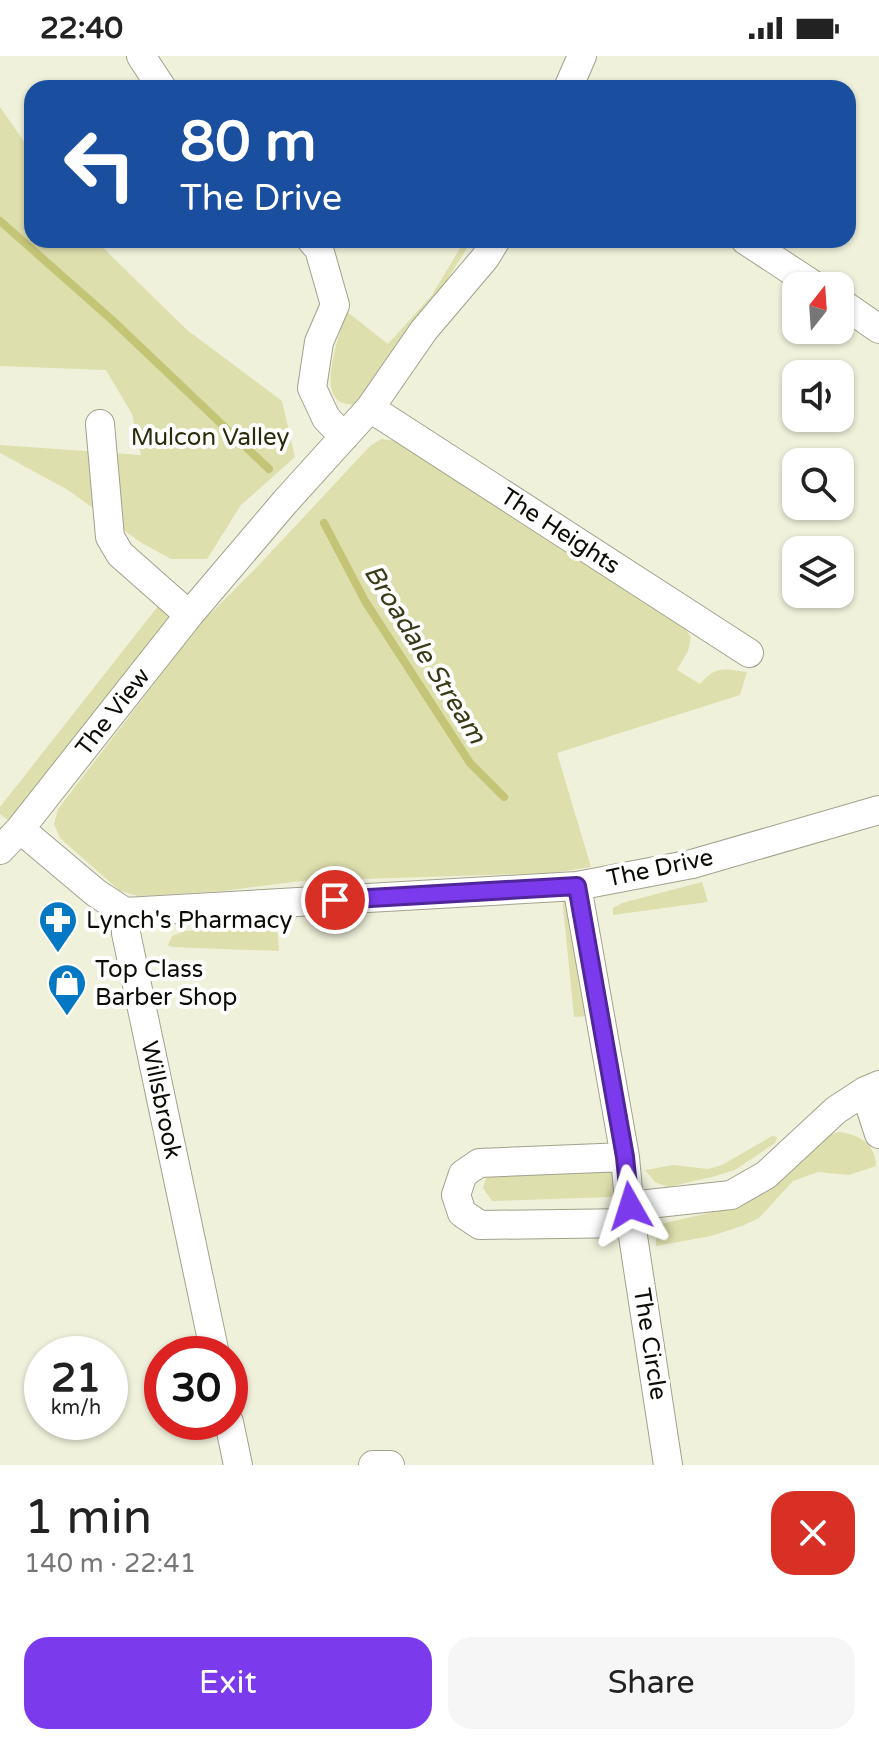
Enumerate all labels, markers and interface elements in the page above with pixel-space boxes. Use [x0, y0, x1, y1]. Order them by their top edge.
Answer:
text: 22:40 [40, 10, 123, 47]
text: 80 m [180, 109, 316, 176]
icon: left [48, 112, 152, 216]
text: The Drive [180, 177, 342, 220]
north arrow [782, 272, 854, 344]
map controls [782, 272, 854, 608]
button: sound [782, 360, 854, 432]
park label: Mulcon Valley [131, 423, 289, 452]
button: search [782, 448, 854, 520]
street label: The Heights [495, 482, 625, 580]
button: layers [782, 536, 854, 608]
water label: Broadale Stream [358, 559, 493, 750]
street label: The View [70, 662, 156, 762]
street label: The Drive [604, 843, 716, 893]
pin [301, 866, 369, 934]
icon: arrive [313, 878, 357, 922]
pharmacy icon: Lynch's Pharmacy [37, 899, 79, 954]
place label: Lynch's Pharmacy [86, 906, 292, 935]
place label: Top Class Barber Shop [95, 955, 237, 1012]
shop icon: Top Class Barber Shop [46, 962, 88, 1017]
street label: Willsbrook [134, 1038, 188, 1162]
position arrow [588, 1164, 672, 1248]
street label: The Circle [627, 1286, 673, 1402]
speed limit sign: 30 [144, 1336, 248, 1440]
text: 21 [51, 1354, 101, 1402]
text: km/h [51, 1396, 101, 1420]
text: 1 min [24, 1489, 152, 1547]
button: close [771, 1491, 855, 1575]
text: 140 m · 22:41 [24, 1548, 196, 1579]
button: Exit [24, 1637, 432, 1729]
button: Share [448, 1637, 855, 1729]

